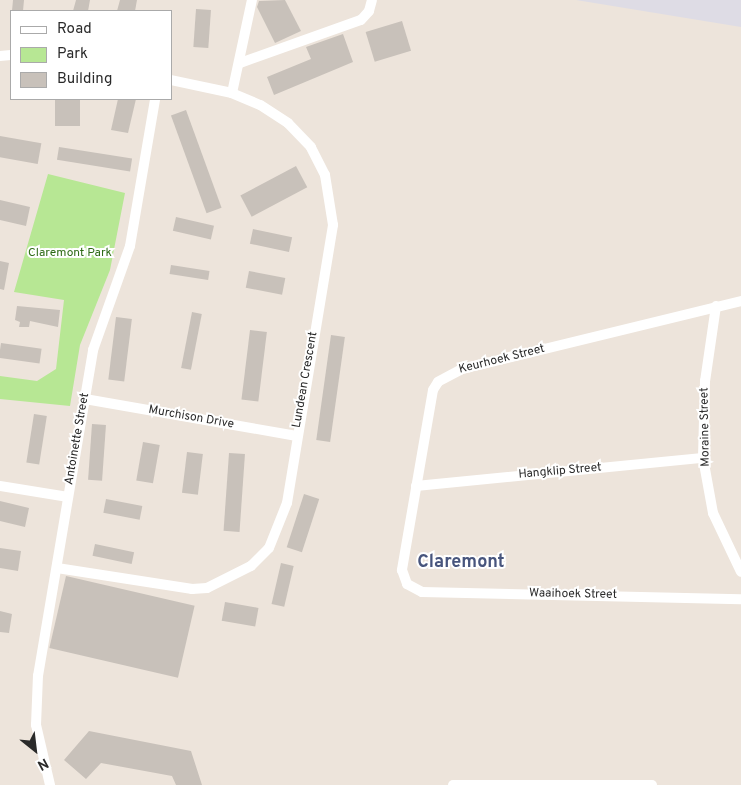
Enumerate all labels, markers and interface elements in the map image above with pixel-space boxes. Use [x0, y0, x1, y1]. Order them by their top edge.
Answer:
legend [10, 10, 172, 100]
text: Road [57, 20, 92, 39]
text: Park [57, 45, 88, 64]
text: Building [57, 70, 112, 89]
park label: Claremont Park [28, 247, 112, 261]
street label: Lundean Crescent [290, 331, 322, 429]
street label: Keurhoek Street [458, 342, 546, 378]
street label: Moraine Street [698, 387, 714, 467]
street label: Antoinette Street [63, 392, 93, 486]
street label: Murchison Drive [147, 403, 235, 433]
street label: Hangklip Street [518, 461, 602, 483]
district label: Claremont [417, 552, 505, 574]
street label: Waaihoek Street [529, 587, 617, 603]
north arrow [10, 725, 60, 775]
text: N [34, 754, 51, 773]

